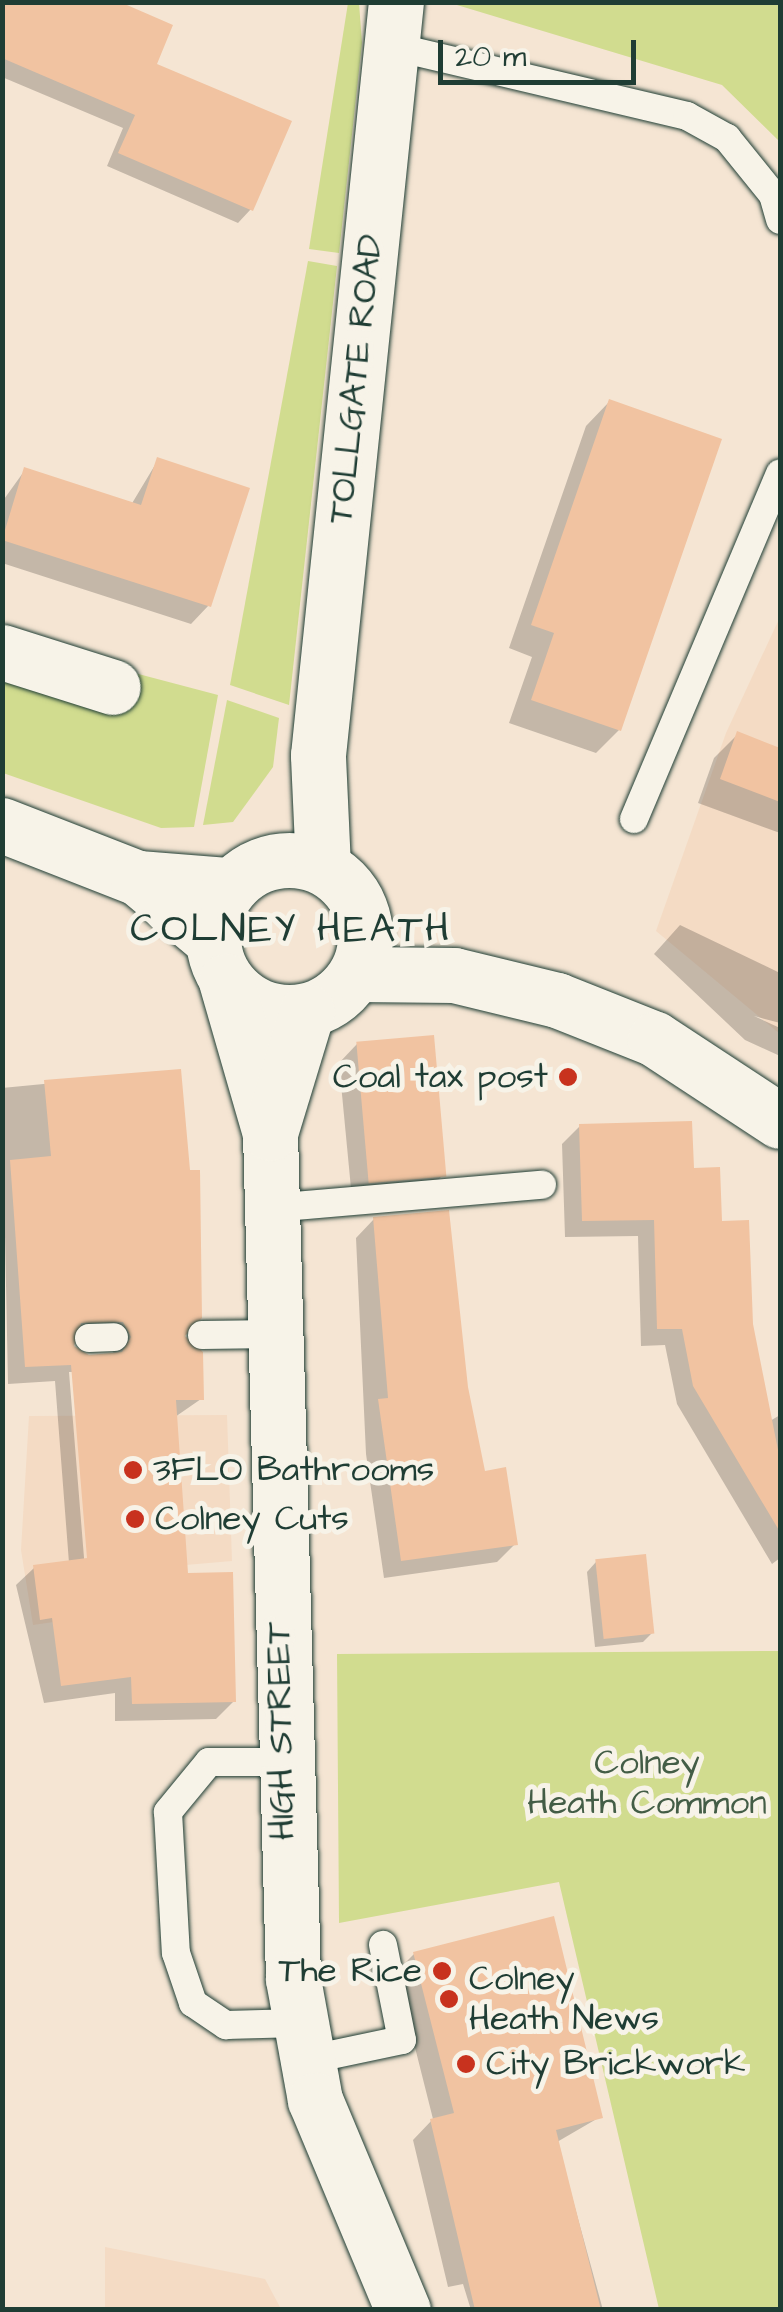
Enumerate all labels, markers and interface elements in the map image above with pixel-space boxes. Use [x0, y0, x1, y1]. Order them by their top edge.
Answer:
scale bar [443, 20, 640, 82]
text: 20 m [455, 36, 526, 78]
street label: TOLLGATE ROAD [320, 232, 392, 526]
district label: COLNEY HEATH [130, 906, 452, 954]
place label: Coal tax post [333, 1056, 548, 1098]
marker: Coal tax post [557, 1066, 579, 1088]
place label: 3FLO Bathrooms [153, 1449, 434, 1491]
marker: 3FLO Bathrooms [122, 1459, 144, 1481]
place label: Colney Cuts [155, 1498, 349, 1540]
marker: Colney Cuts [124, 1508, 146, 1530]
street label: HIGH STREET [258, 1621, 304, 1841]
park label: Colney Heath Common [527, 1742, 767, 1824]
place label: The Rice [279, 1950, 422, 1992]
place label: Colney Heath News [469, 1958, 659, 2040]
marker: The Rice [431, 1960, 453, 1982]
marker: Colney Heath News [438, 1988, 460, 2010]
place label: City Brickwork [486, 2043, 745, 2085]
marker: City Brickwork [455, 2053, 477, 2075]

